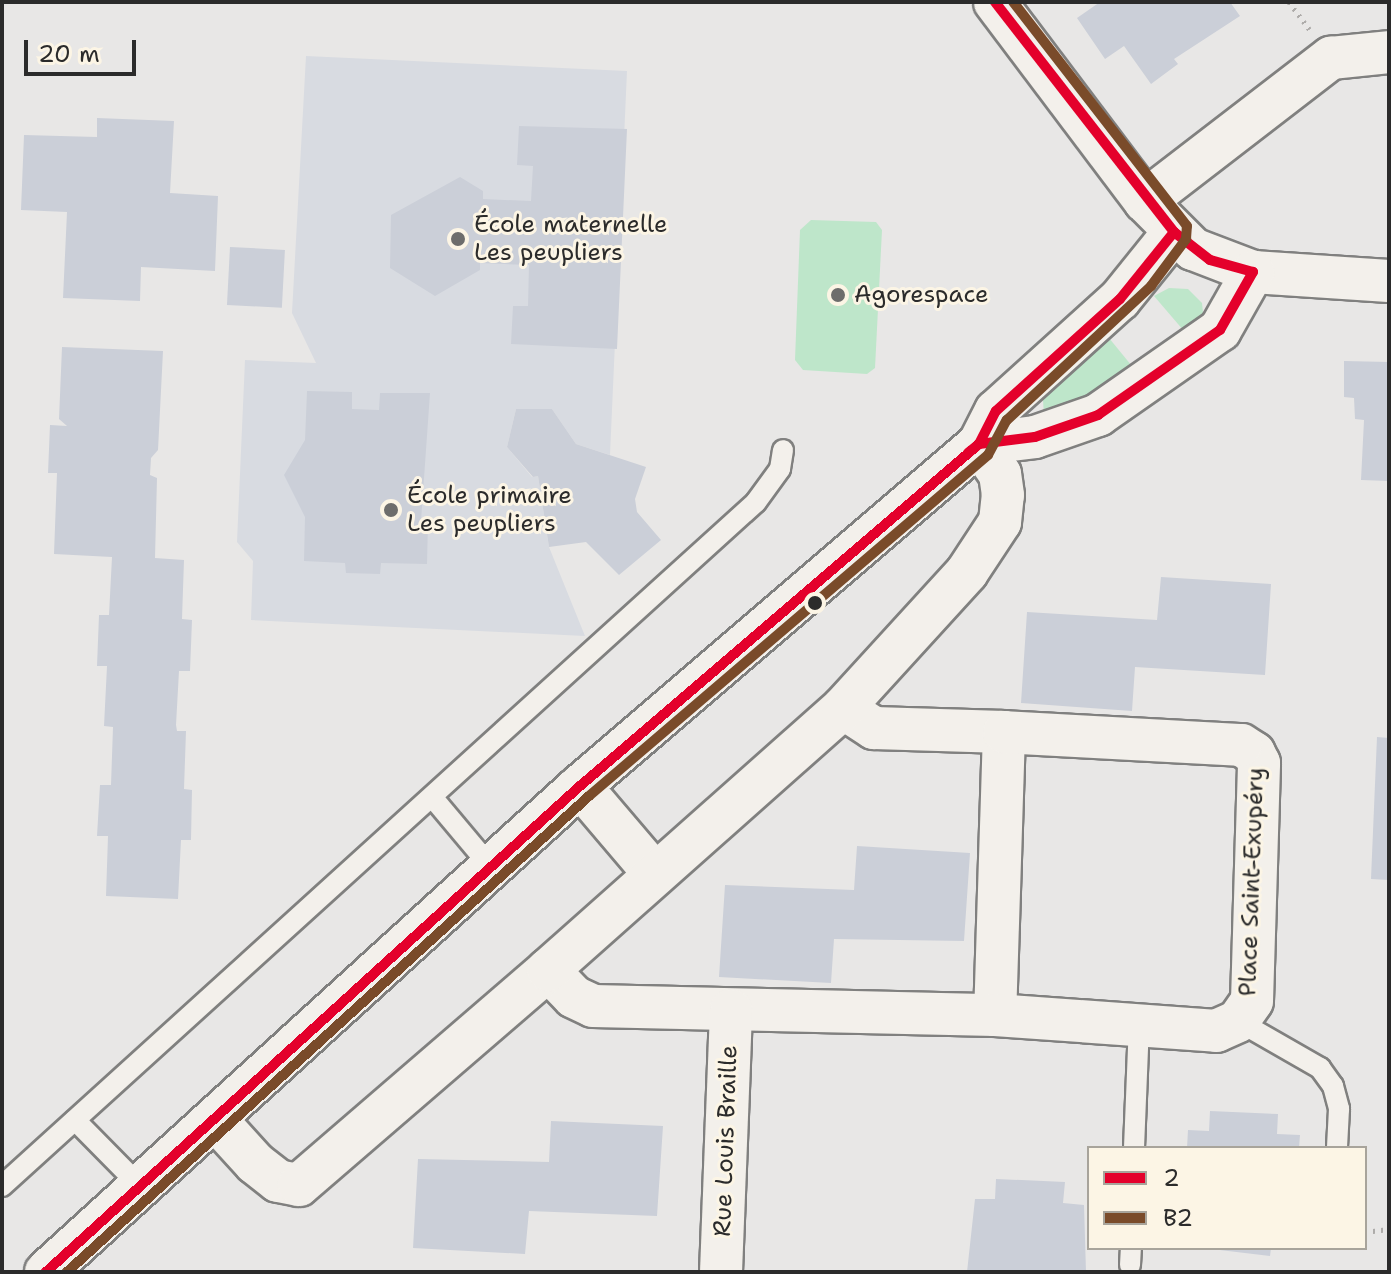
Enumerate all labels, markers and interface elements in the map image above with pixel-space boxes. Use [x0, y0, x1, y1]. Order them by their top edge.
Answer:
scale bar [28, 24, 140, 74]
text: 20 m [38, 38, 100, 70]
place label: École maternelle Les peupliers [474, 211, 668, 267]
marker: École maternelle Les peupliers [449, 230, 467, 248]
place label: Agorespace [854, 281, 989, 309]
marker: Agorespace [829, 286, 847, 304]
place label: École primaire Les peupliers [407, 482, 572, 538]
marker: École primaire Les peupliers [382, 501, 400, 519]
unlabelled marker [807, 595, 823, 611]
street label: Place Saint-Exupéry [1234, 767, 1270, 997]
street label: Rue Louis Braille [708, 1045, 744, 1237]
legend [1087, 1146, 1367, 1250]
text: 2 [1163, 1162, 1180, 1194]
text: B2 [1163, 1202, 1193, 1234]

